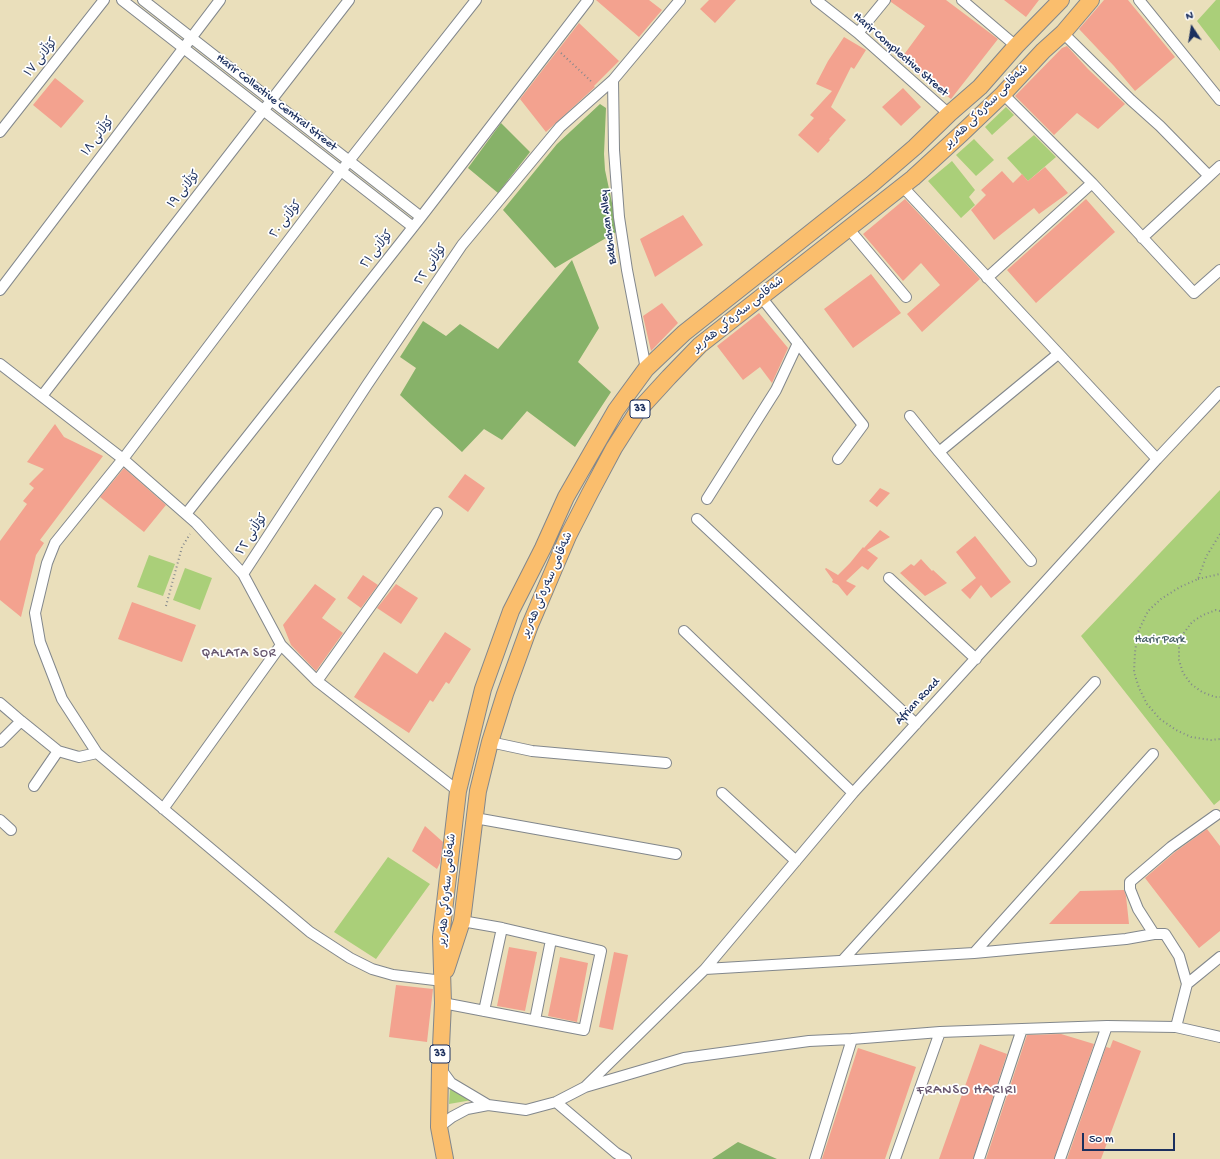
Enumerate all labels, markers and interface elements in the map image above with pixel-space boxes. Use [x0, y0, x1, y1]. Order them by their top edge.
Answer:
north arrow [1172, 8, 1212, 48]
street label: Harir Complective Street [849, 10, 951, 100]
text: N [1185, 10, 1194, 23]
street label: کۆڵانی ١٧ [22, 36, 62, 80]
street label: Harir Collective Central Street [213, 51, 339, 155]
street label: شەقامی سەرەکی هەریر [942, 62, 1032, 152]
street label: کۆڵانی ١٨ [80, 115, 118, 159]
street label: کۆڵانی ١٩ [166, 168, 204, 212]
street label: Bakhchan Alley [597, 189, 621, 265]
street label: کۆڵانی ٢٠ [268, 198, 306, 242]
street label: کۆڵانی ٢١ [359, 228, 397, 272]
street label: کۆڵانی ٢٢ [413, 242, 451, 288]
street label: شەقامی سەرەکی هەریر [691, 274, 787, 356]
road number: 33 [630, 400, 650, 418]
street label: کۆڵانی ٢٢ [234, 511, 272, 559]
street label: شەقامی سەرەکی هەریر [519, 530, 577, 640]
park label: Harir Park [1135, 633, 1185, 647]
district label: QALATA SOR [201, 646, 277, 662]
street label: Afrian Road [893, 676, 943, 728]
street label: شەقامی سەرەکی هەریر [436, 833, 460, 947]
road number: 33 [430, 1045, 450, 1063]
district label: FRANSO HARIRI [917, 1083, 1017, 1099]
scale bar [1084, 1125, 1177, 1151]
text: 50 m [1089, 1133, 1114, 1147]

